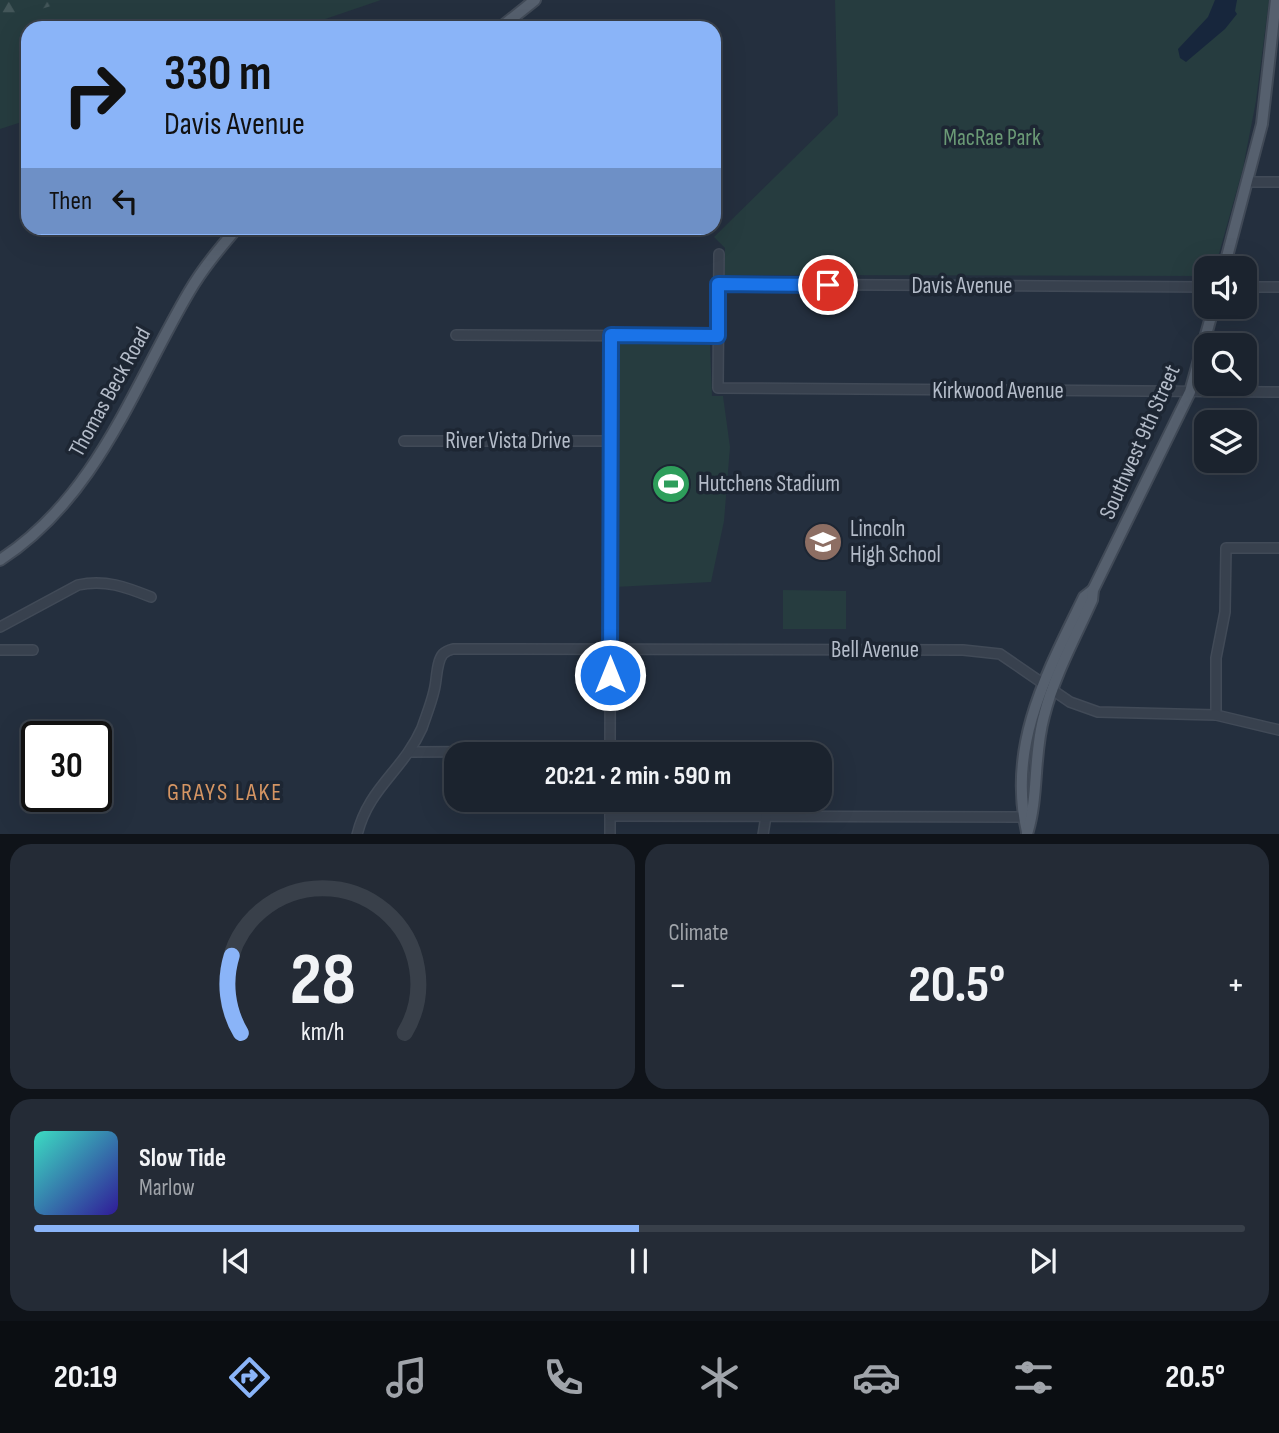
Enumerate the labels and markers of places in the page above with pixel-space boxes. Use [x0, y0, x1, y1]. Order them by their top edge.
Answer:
pin [798, 255, 858, 315]
sports icon: Hutchens Stadium [650, 463, 692, 505]
place label: Hutchens Stadium [698, 470, 840, 498]
place label: Lincoln High School [850, 515, 941, 569]
school or university icon: Lincoln High School [802, 521, 844, 563]

